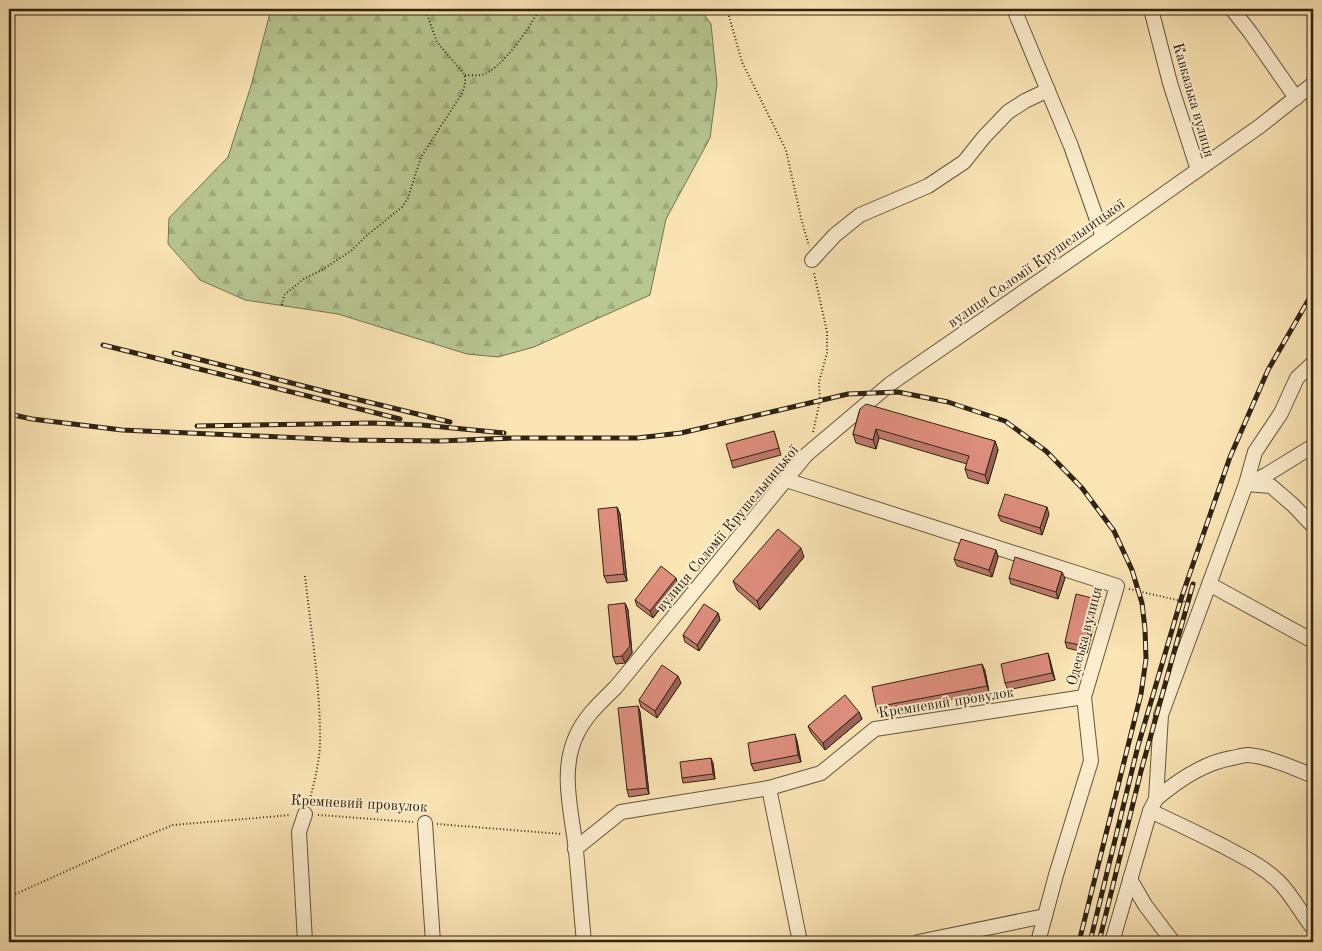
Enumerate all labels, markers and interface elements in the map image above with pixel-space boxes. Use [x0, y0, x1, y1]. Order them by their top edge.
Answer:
street label: Кавказька вулиця [1169, 41, 1216, 160]
street label: вулиця Соломії Крушельницької [946, 197, 1129, 331]
street label: вулиця Соломії Крушельницької [654, 442, 803, 615]
street label: Одеська вулиця [1065, 585, 1106, 687]
street label: Кремневий провулок [877, 685, 1016, 722]
street label: Кремневий провулок [290, 793, 428, 816]

